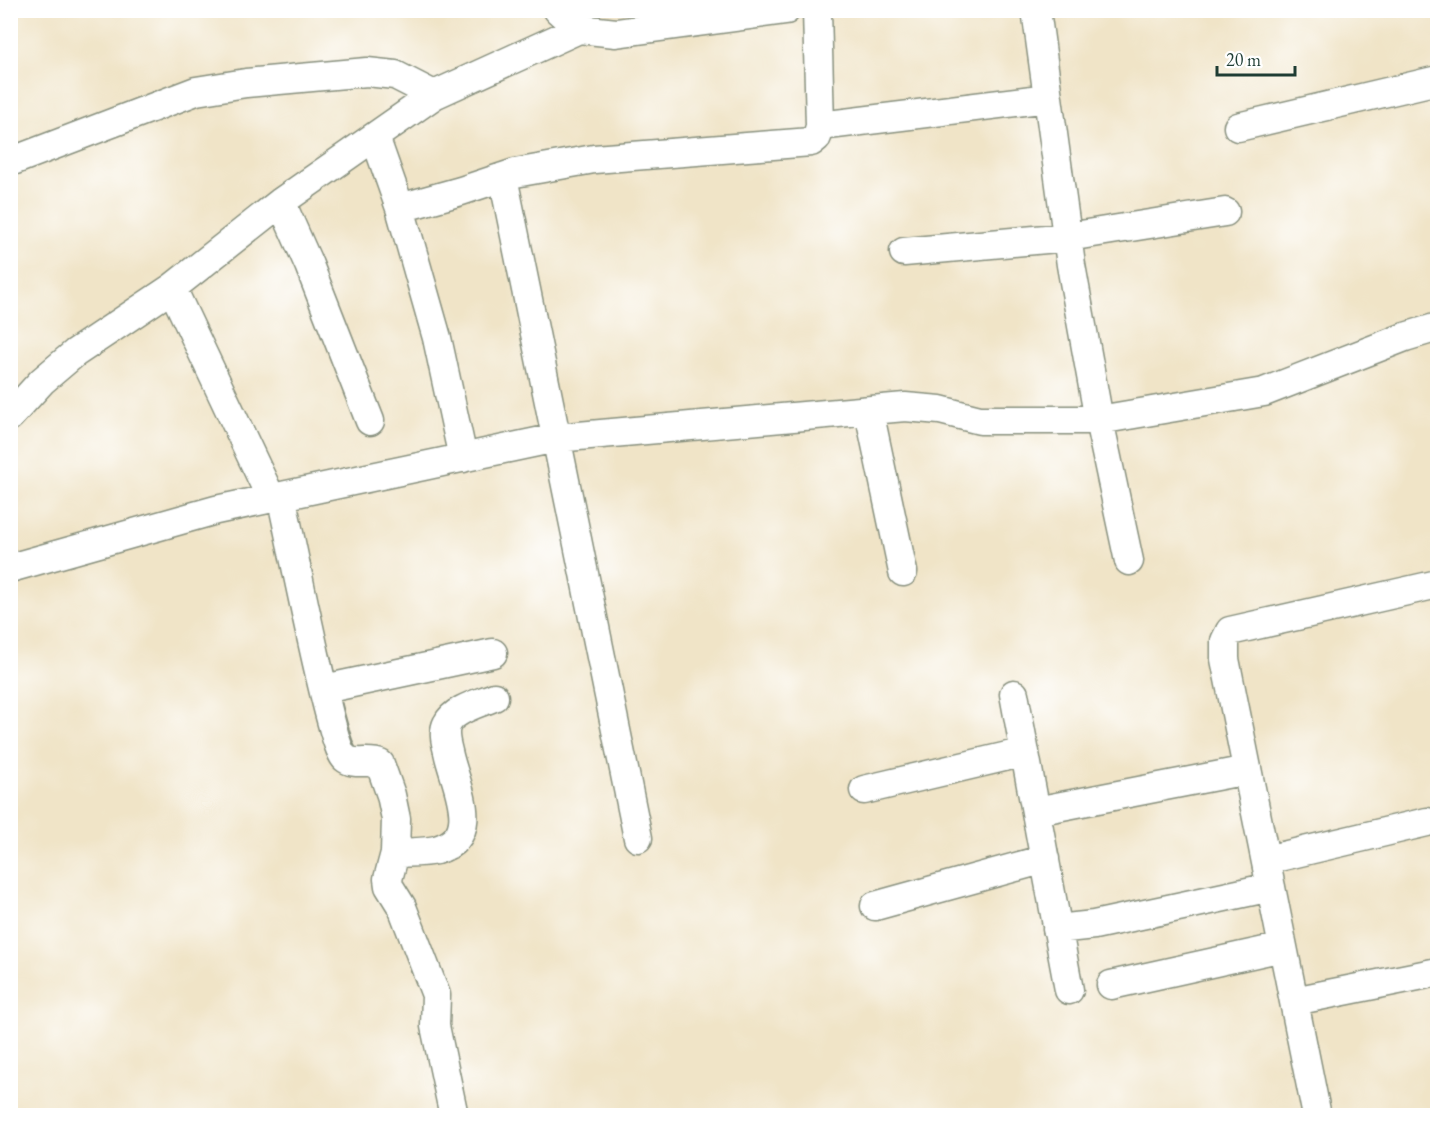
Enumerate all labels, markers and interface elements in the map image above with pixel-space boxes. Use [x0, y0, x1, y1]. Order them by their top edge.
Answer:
scale bar [1217, 39, 1295, 77]
text: 20 m [1226, 48, 1261, 71]

